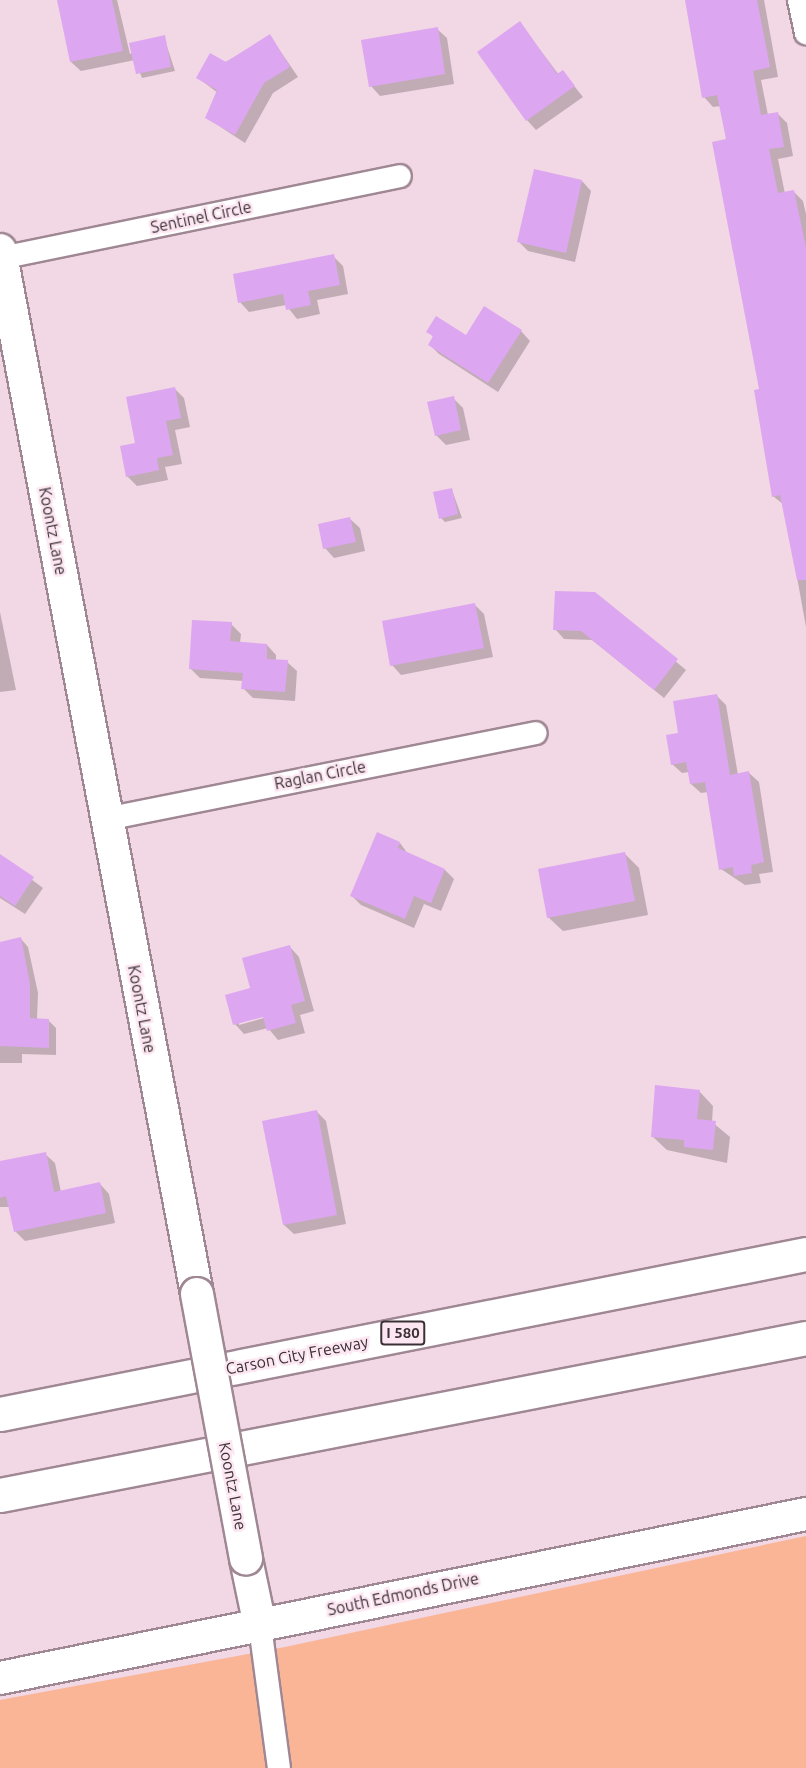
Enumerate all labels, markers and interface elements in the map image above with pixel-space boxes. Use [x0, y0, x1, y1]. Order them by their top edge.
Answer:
street label: Sentinel Circle [149, 197, 253, 237]
street label: Koontz Lane [35, 485, 71, 577]
street label: Raglan Circle [273, 757, 367, 793]
street label: Koontz Lane [124, 963, 160, 1055]
road number: I 580 [379, 1321, 427, 1345]
street label: Carson City Freeway [224, 1332, 370, 1378]
street label: Koontz Lane [215, 1440, 251, 1532]
street label: South Edmonds Drive [326, 1569, 480, 1619]

